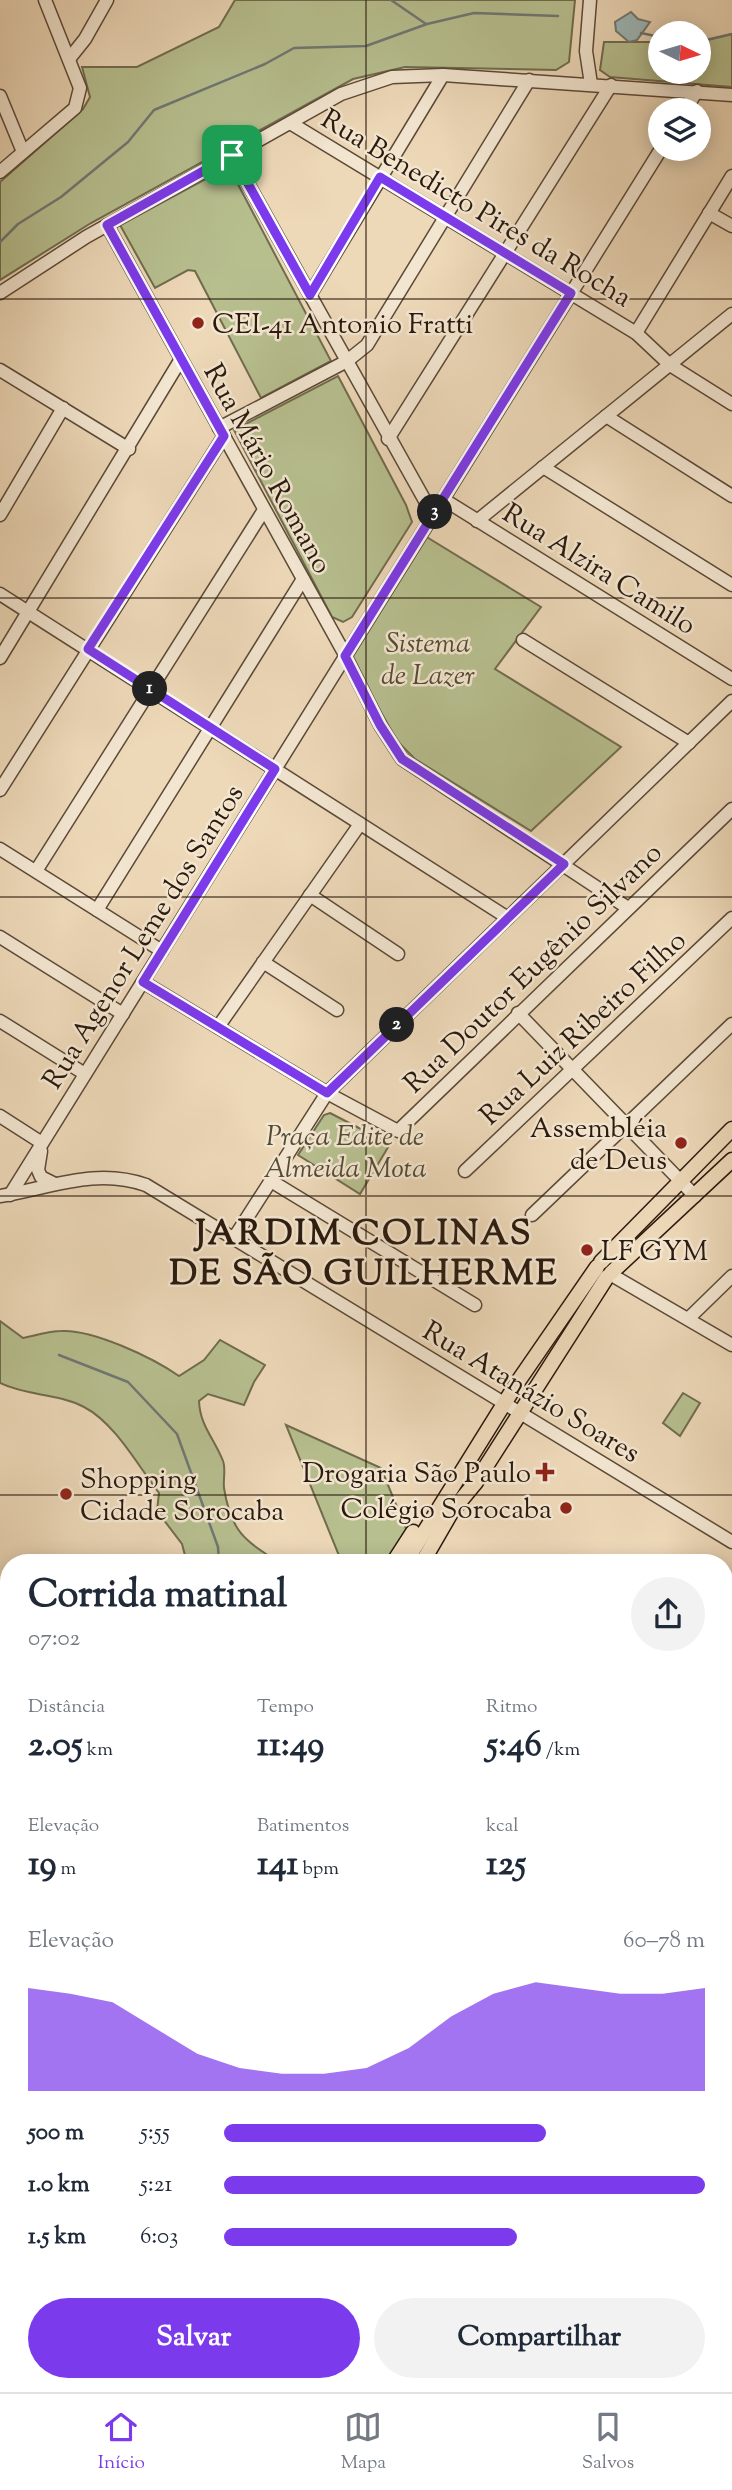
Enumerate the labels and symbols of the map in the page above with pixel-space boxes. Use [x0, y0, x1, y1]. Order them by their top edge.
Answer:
north arrow [648, 21, 710, 84]
street label: Rua Benedicto Pires da Rocha [312, 101, 638, 318]
pin [202, 125, 262, 185]
place label: CEI-41 Antonio Fratti [212, 306, 473, 346]
marker: CEI-41 Antonio Fratti [190, 315, 206, 331]
street label: Rua Mário Romano [192, 357, 341, 582]
pin: 3 [418, 494, 452, 530]
street label: Rua Alzira Camilo [494, 495, 703, 646]
park label: Sistema de Lazer [381, 625, 475, 697]
pin: 1 [132, 672, 168, 706]
street label: Rua Agenor Leme dos Santos [34, 778, 255, 1098]
street label: Rua Doutor Eugênio Silvano [396, 835, 672, 1104]
street label: Rua Luiz Ribeiro Filho [472, 923, 696, 1136]
pin: 2 [380, 1007, 414, 1042]
place label: Assembléia de Deus [530, 1110, 667, 1182]
park label: Praça Edite de Almeida Mota [263, 1118, 427, 1190]
marker: Assembléia de Deus [673, 1135, 689, 1151]
district label: JARDIM COLINAS DE SÃO GUILHERME [169, 1210, 559, 1301]
place label: LF GYM [601, 1233, 708, 1273]
marker: LF GYM [579, 1242, 595, 1258]
street label: Rua Atanázio Soares [414, 1313, 647, 1474]
place label: Drogaria São Paulo [302, 1455, 531, 1495]
place label: Shopping Cidade Sorocaba [80, 1461, 284, 1533]
marker: Drogaria São Paulo [537, 1464, 553, 1480]
marker: Shopping Cidade Sorocaba [58, 1486, 74, 1502]
place label: Colégio Sorocaba [340, 1491, 552, 1531]
marker: Colégio Sorocaba [558, 1500, 574, 1516]

